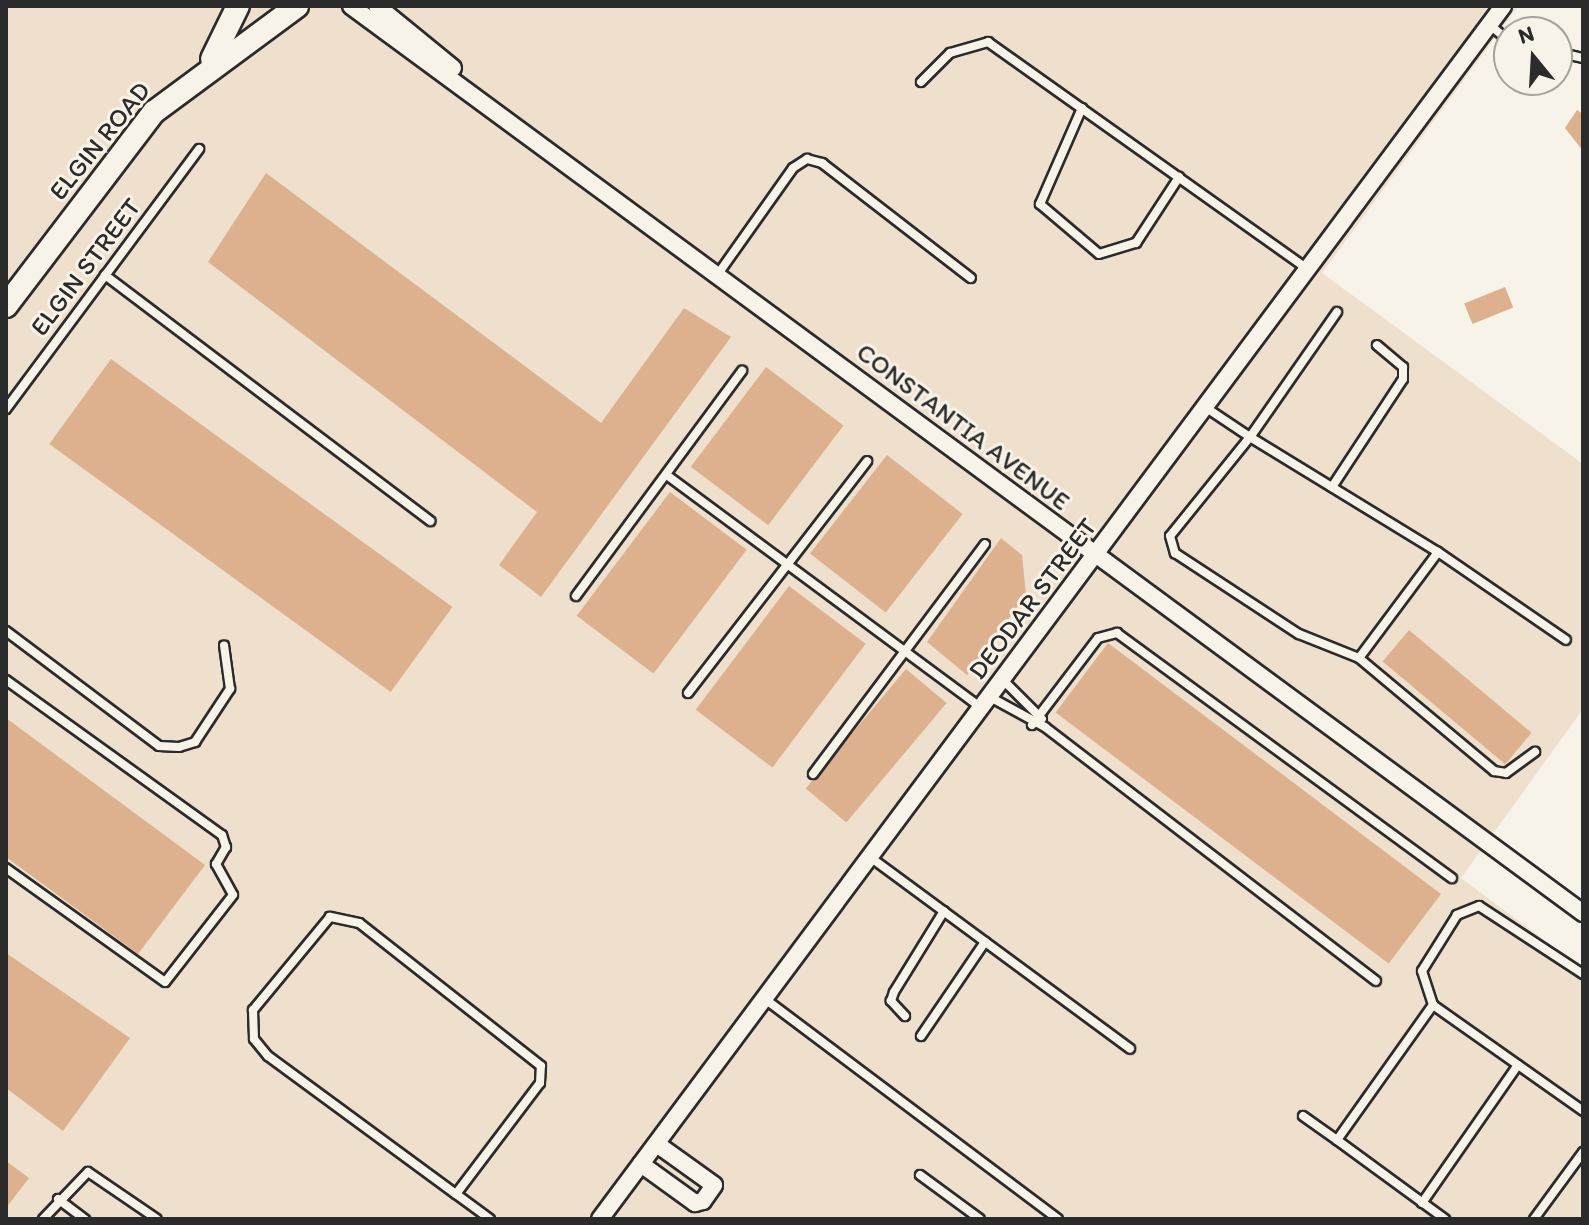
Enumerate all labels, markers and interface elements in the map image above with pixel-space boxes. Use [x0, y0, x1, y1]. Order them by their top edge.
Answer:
north arrow [1493, 16, 1573, 96]
text: N [1515, 19, 1537, 50]
street label: ELGIN ROAD [43, 76, 157, 206]
street label: ELGIN STREET [24, 192, 148, 342]
street label: CONSTANTIA AVENUE [851, 337, 1075, 517]
street label: DEODAR STREET [962, 512, 1104, 686]

